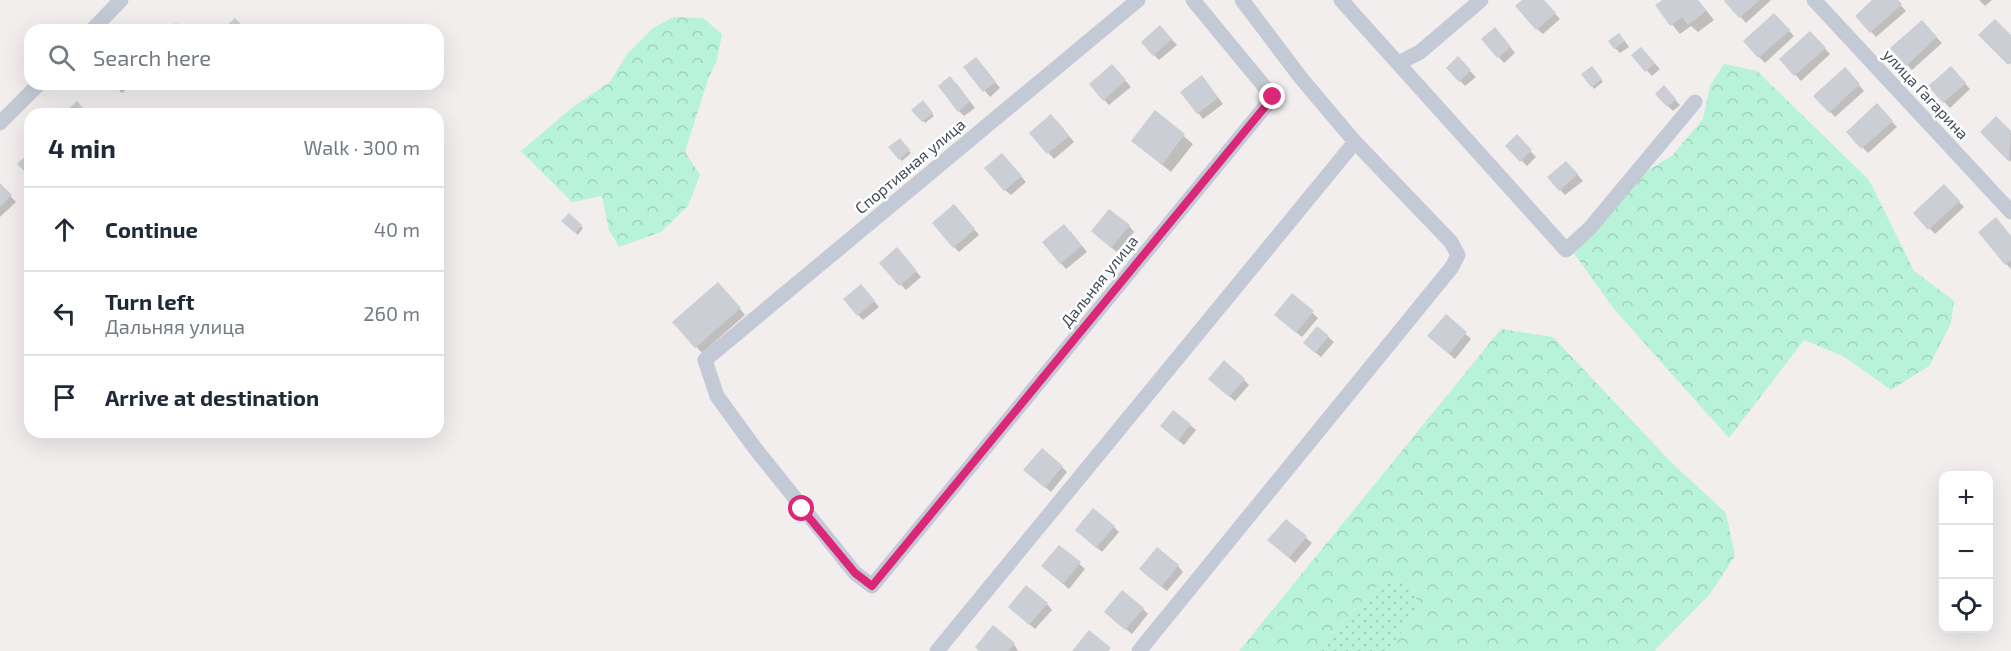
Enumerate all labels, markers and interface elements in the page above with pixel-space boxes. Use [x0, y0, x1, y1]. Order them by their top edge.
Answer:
search box [24, 24, 444, 90]
icon: search [45, 41, 78, 74]
text: Search here [93, 44, 211, 70]
street label: улица Гагарина [1879, 45, 1973, 143]
route end [1259, 83, 1285, 109]
street label: Спортивная улица [851, 114, 969, 218]
text: 4 min [48, 132, 116, 163]
text: Walk · 300 m [304, 135, 420, 159]
icon: ahead [48, 213, 81, 246]
text: Continue [105, 216, 198, 242]
text: 40 m [374, 217, 420, 241]
street label: Дальняя улица [1056, 231, 1142, 331]
text: Turn left [105, 288, 194, 314]
icon: left [48, 297, 81, 330]
text: 260 m [363, 301, 420, 325]
text: Дальняя улица [105, 314, 245, 338]
icon: arrive [48, 381, 81, 414]
text: Arrive at destination [105, 384, 319, 410]
map controls [1939, 471, 1993, 633]
button: + [1939, 471, 1993, 525]
route start [788, 495, 814, 521]
button: − [1939, 525, 1993, 579]
button: locate [1939, 579, 1993, 633]

